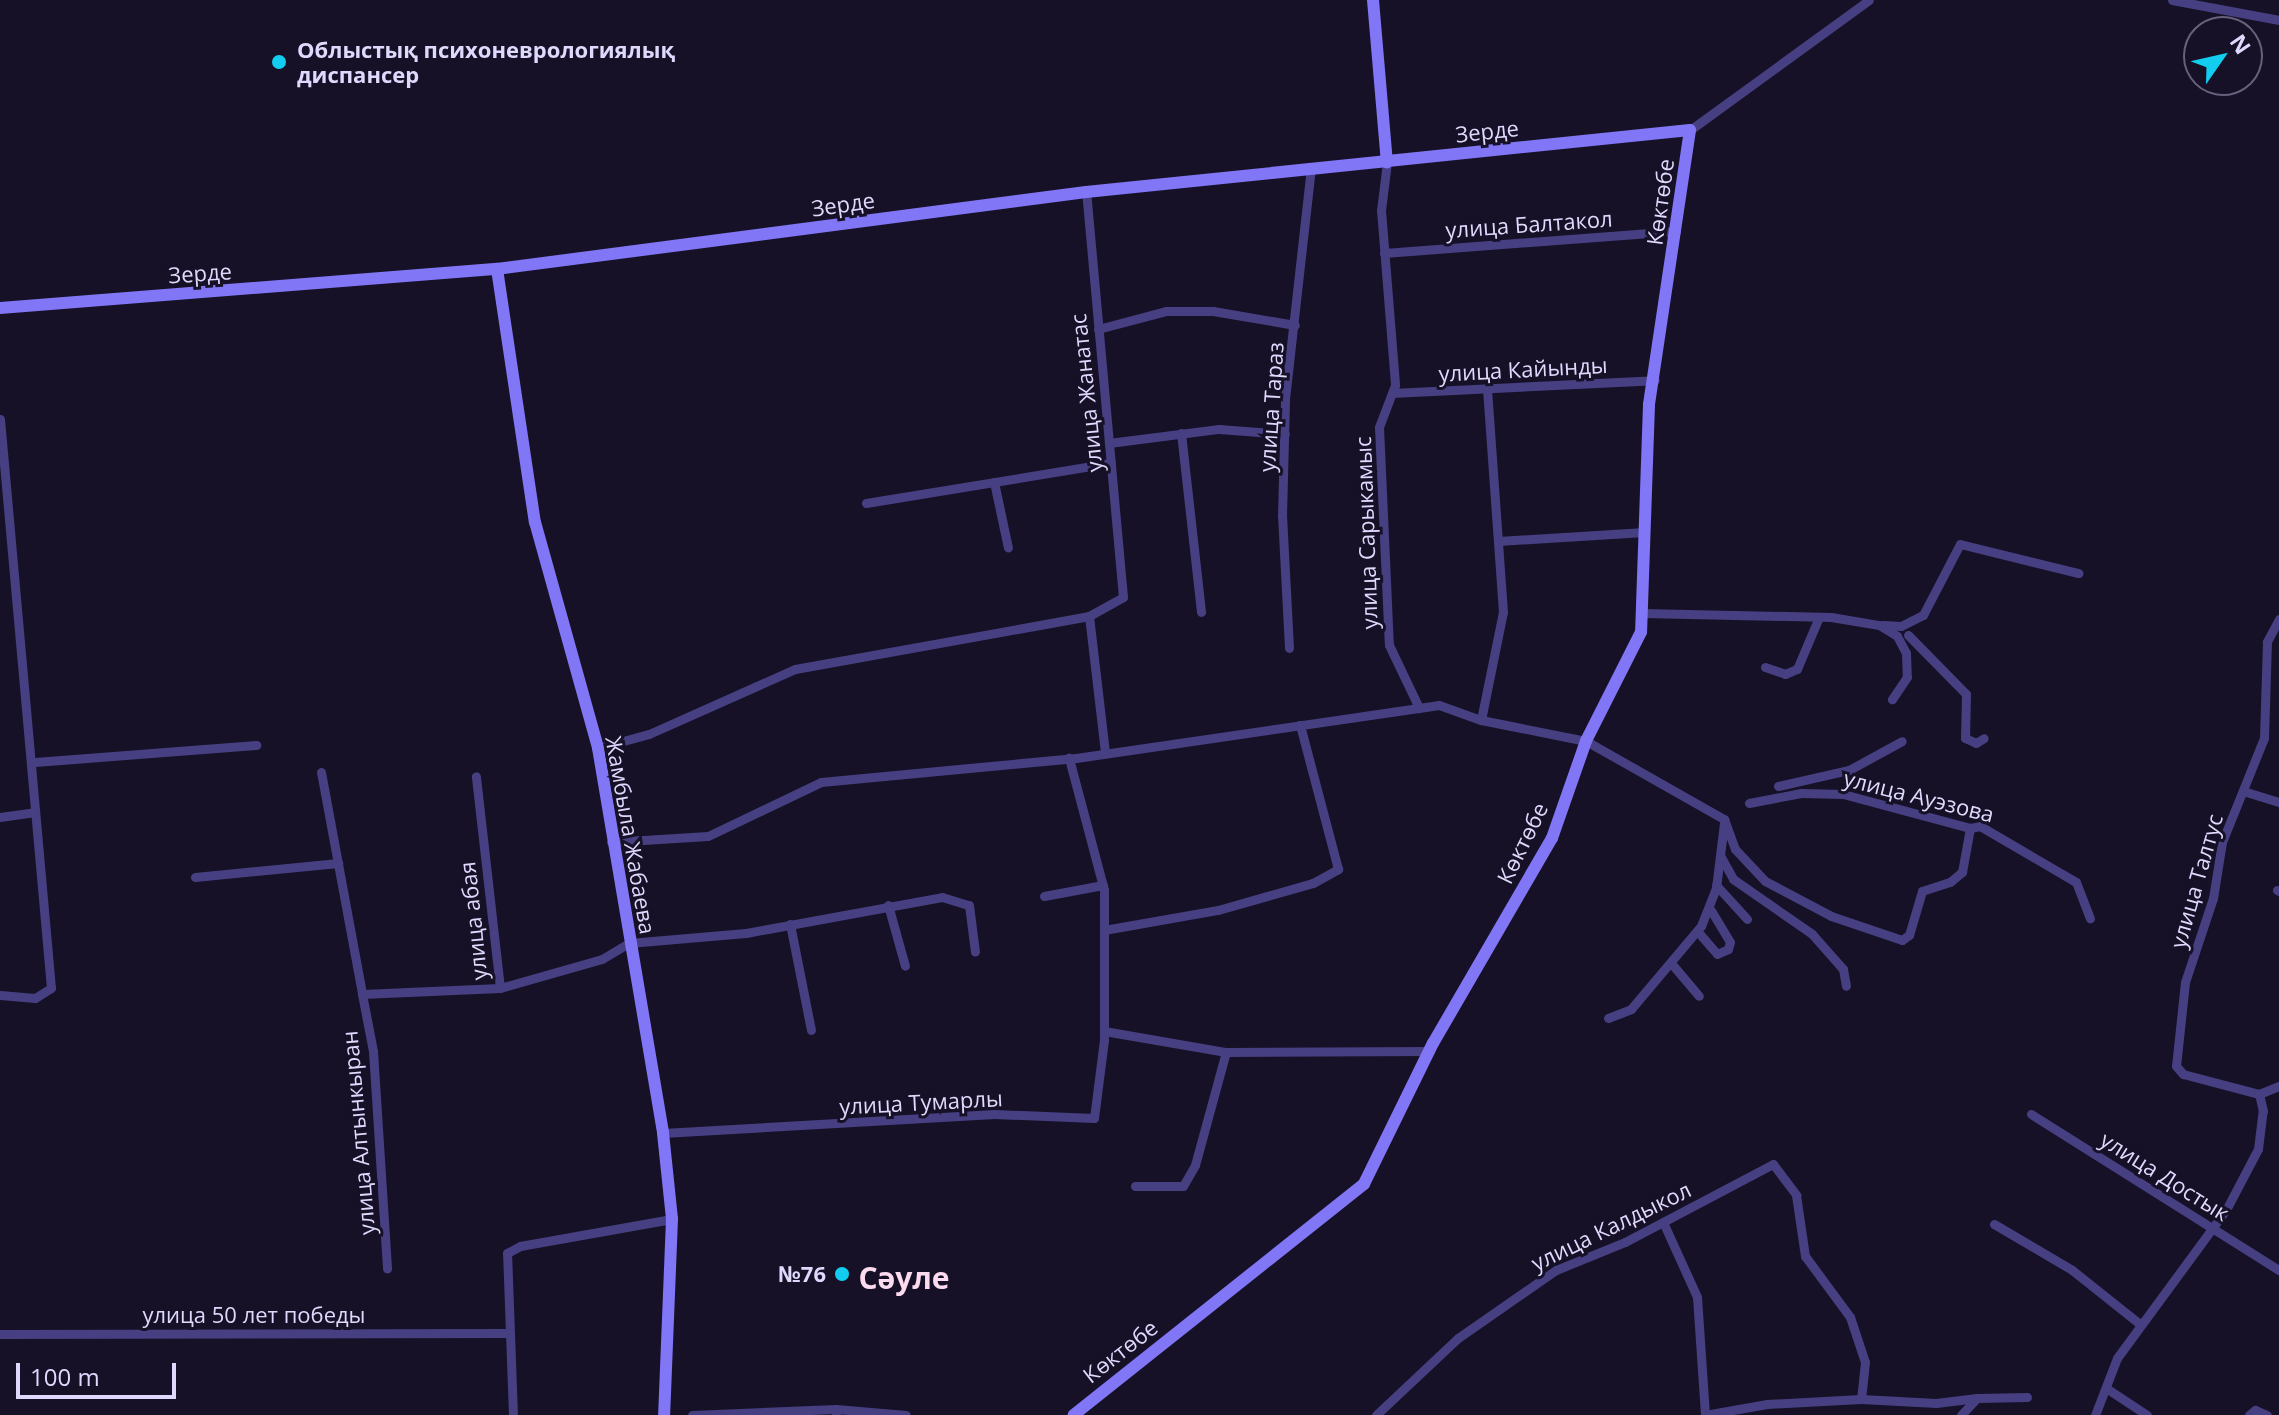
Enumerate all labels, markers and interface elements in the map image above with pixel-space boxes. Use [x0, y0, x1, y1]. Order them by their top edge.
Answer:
north arrow [2183, 16, 2263, 96]
text: N [2224, 28, 2259, 59]
place label: Облыстық психоневрологиялық диспансер [297, 36, 675, 88]
marker: Облыстық психоневрологиялық диспансер [268, 51, 290, 73]
street label: Зерде [1454, 115, 1520, 147]
street label: Көктөбе [1641, 157, 1679, 247]
street label: Зерде [810, 187, 876, 221]
street label: улица Балтакол [1445, 205, 1613, 243]
street label: Зерде [167, 258, 233, 288]
street label: улица Жанатас [1065, 312, 1107, 474]
street label: улица Тараз [1253, 341, 1289, 473]
street label: улица Кайынды [1438, 351, 1608, 387]
street label: улица Сарыкамыс [1349, 436, 1383, 630]
street label: Жамбыла Жабаева [601, 734, 661, 936]
street label: улица Ауэзова [1841, 765, 1997, 827]
street label: Көктөбе [1491, 798, 1553, 888]
street label: улица Талтус [2164, 811, 2228, 951]
street label: улица абая [454, 860, 492, 982]
street label: улица Алтынкыран [336, 1030, 380, 1236]
street label: улица Тумарлы [839, 1085, 1003, 1119]
street label: улица Достык [2096, 1126, 2234, 1226]
street label: улица Калдыкол [1527, 1176, 1695, 1276]
district label: Сәуле [859, 1260, 949, 1296]
place label: №76 [778, 1261, 826, 1287]
marker: №76 [833, 1265, 851, 1283]
street label: улица 50 лет победы [142, 1302, 366, 1328]
street label: Көктөбе [1078, 1314, 1162, 1388]
scale bar [20, 1347, 180, 1397]
text: 100 m [30, 1360, 100, 1393]

